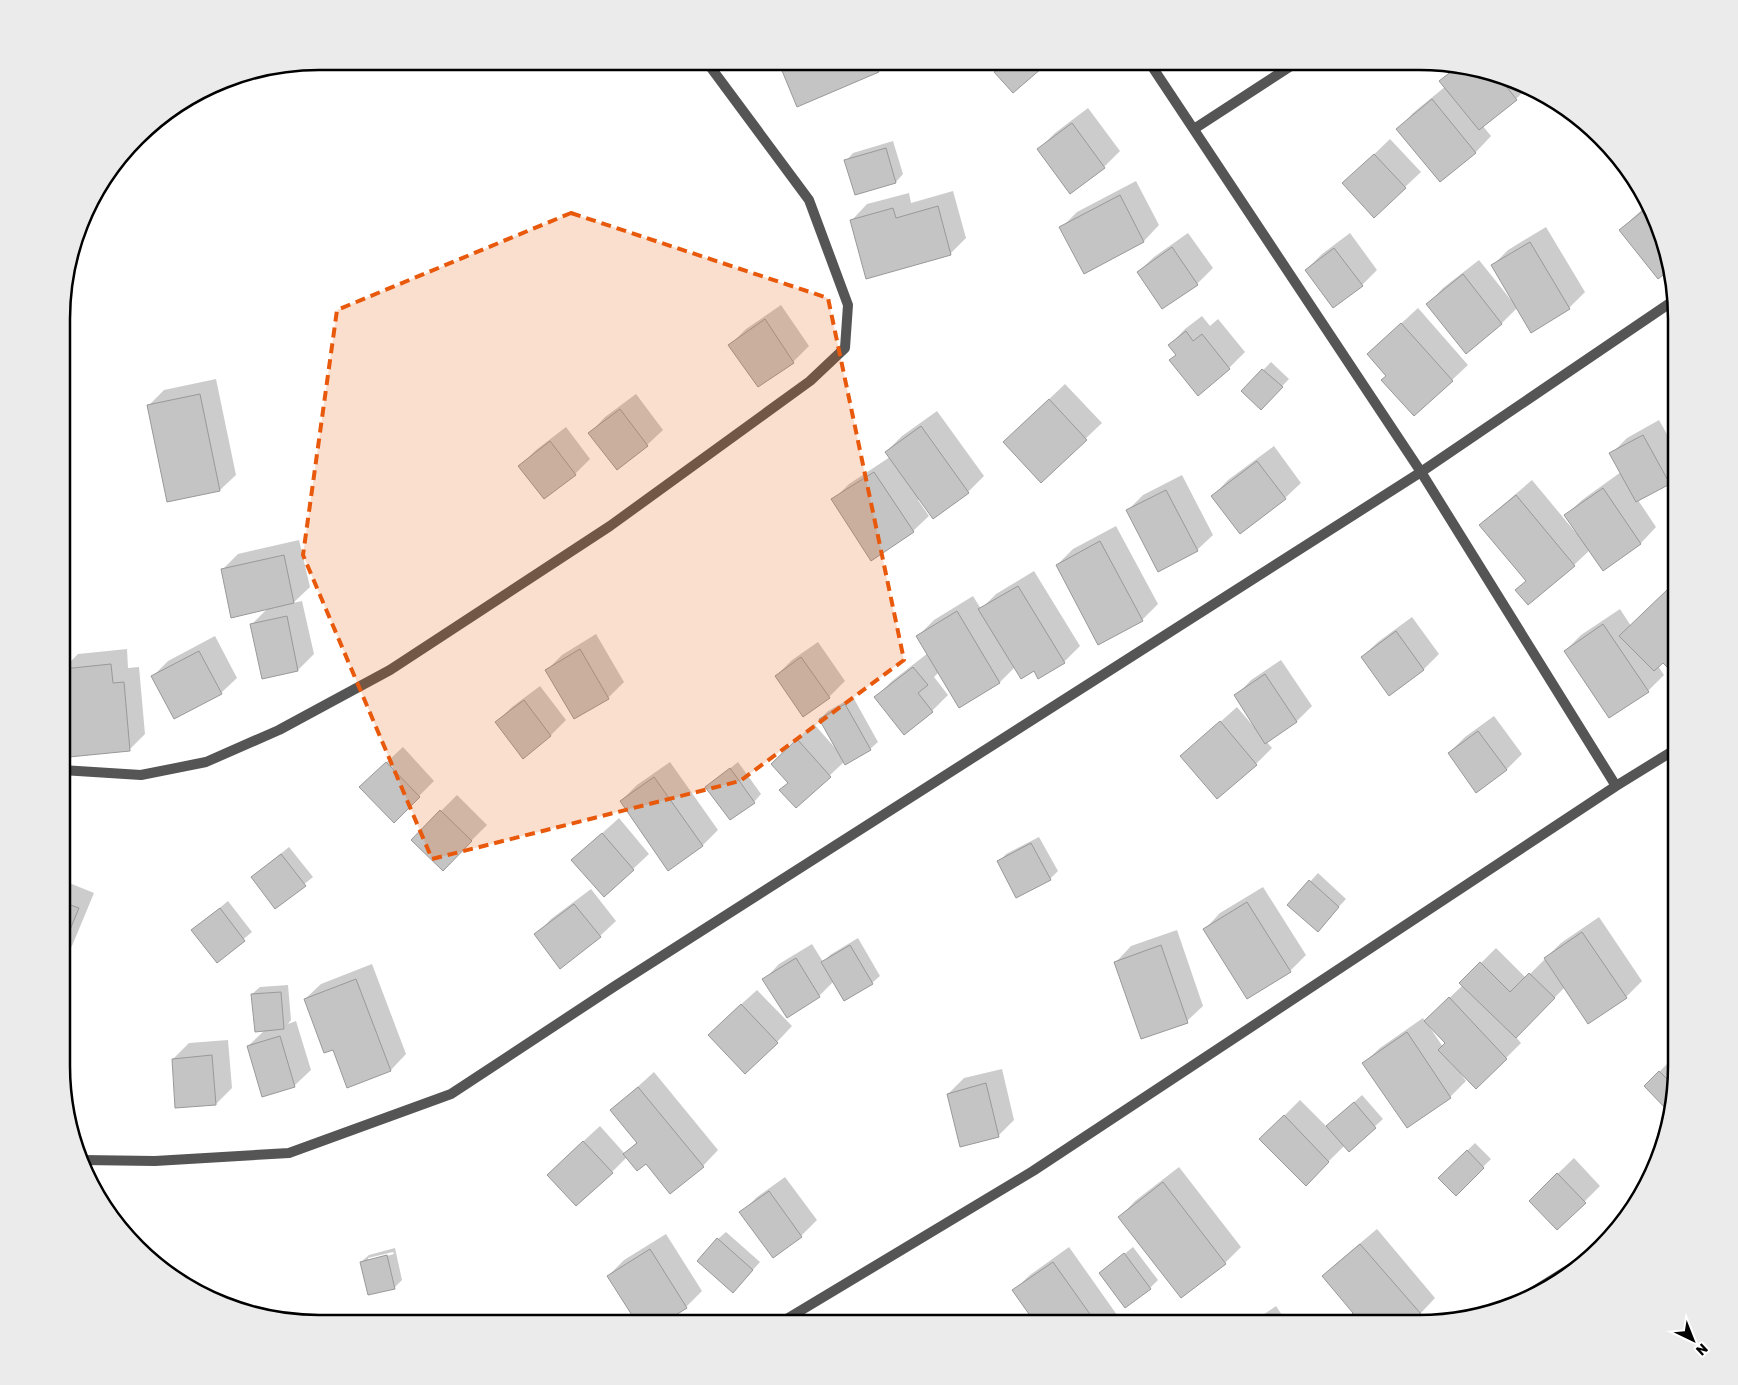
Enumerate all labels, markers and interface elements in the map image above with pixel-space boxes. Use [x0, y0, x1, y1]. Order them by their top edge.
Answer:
north arrow [1668, 1315, 1718, 1365]
text: N [1692, 1339, 1711, 1359]

